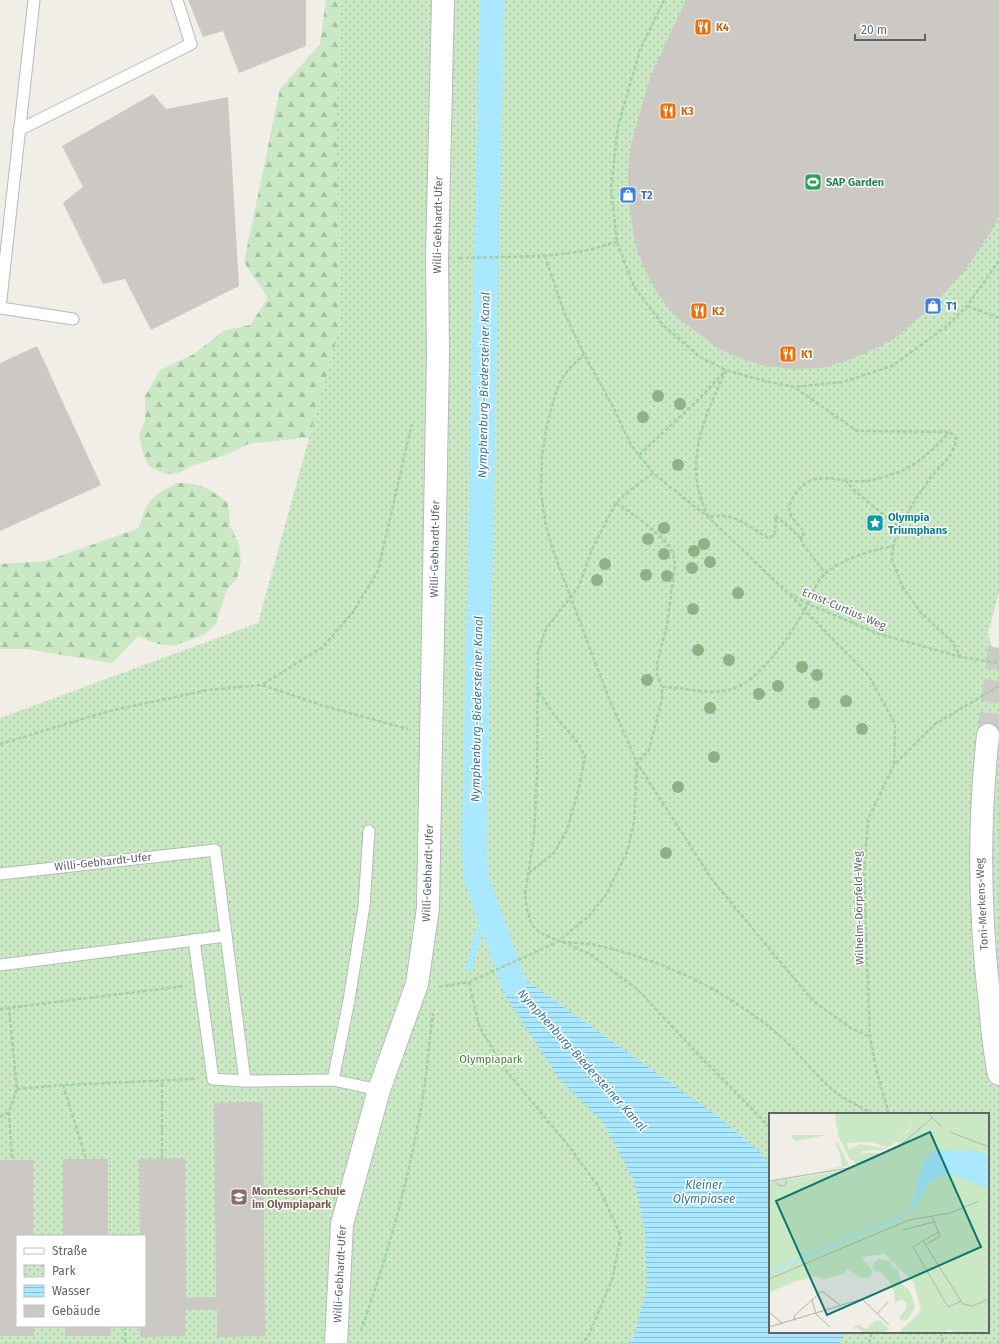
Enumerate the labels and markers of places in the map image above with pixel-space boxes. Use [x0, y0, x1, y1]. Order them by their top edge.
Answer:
restaurant icon: K4 [693, 17, 713, 37]
place label: K4 [716, 21, 729, 34]
restaurant icon: K3 [658, 101, 678, 121]
place label: K3 [681, 105, 694, 118]
sports icon: SAP Garden [803, 172, 823, 192]
place label: SAP Garden [826, 176, 884, 189]
shop icon: T2 [618, 185, 638, 205]
place label: T2 [641, 189, 653, 202]
shop icon: T1 [923, 296, 943, 316]
place label: T1 [946, 300, 957, 313]
restaurant icon: K2 [689, 301, 709, 321]
place label: K2 [712, 305, 725, 318]
restaurant icon: K1 [778, 344, 798, 364]
place label: K1 [801, 348, 813, 361]
place label: Olympia Triumphans [888, 511, 948, 537]
place icon: Olympia Triumphans [865, 513, 885, 533]
place label: Montessori-Schule im Olympiapark [252, 1185, 346, 1211]
school or university icon: Montessori-Schule im Olympiapark [229, 1187, 249, 1207]

